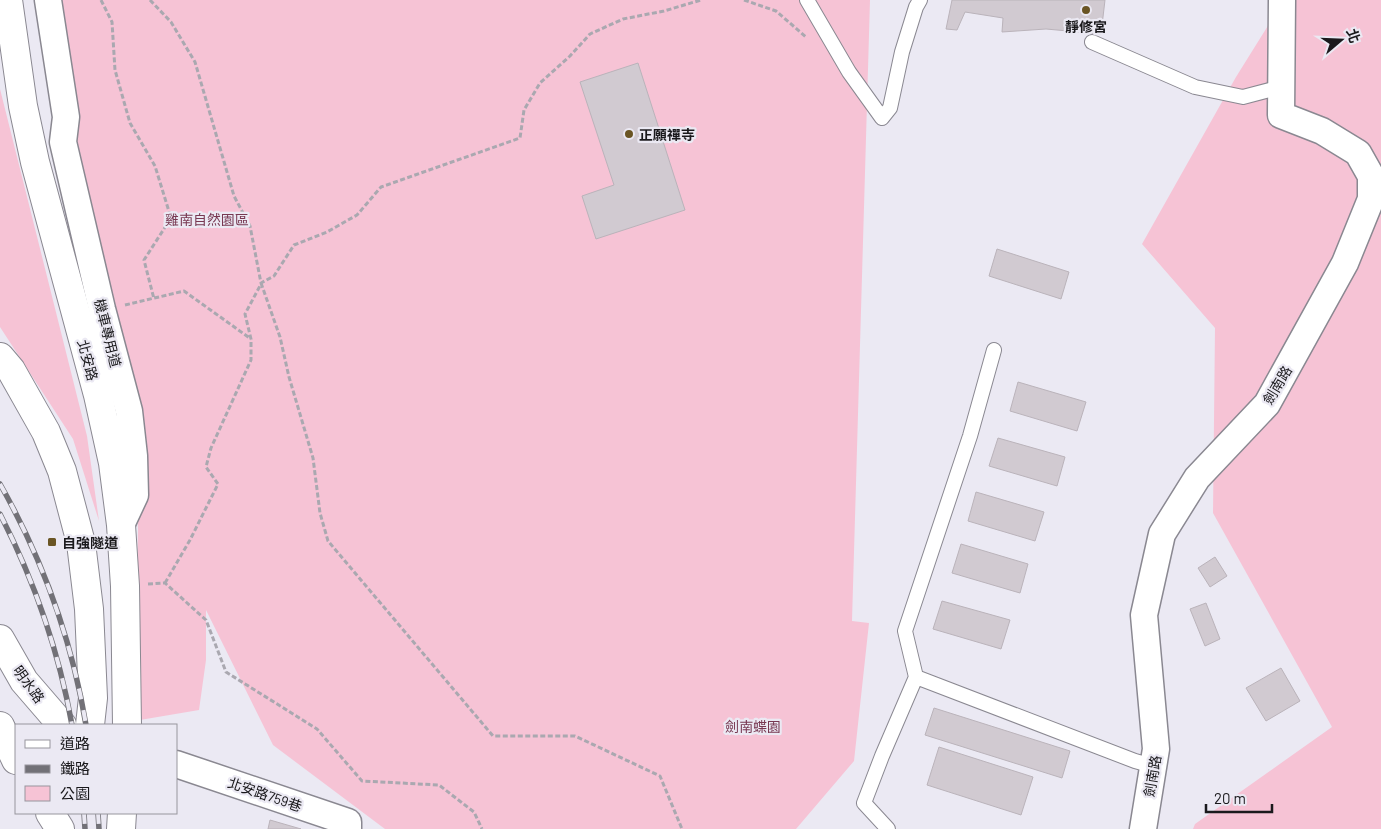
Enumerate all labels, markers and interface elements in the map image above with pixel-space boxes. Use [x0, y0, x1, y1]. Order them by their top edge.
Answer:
marker: 靜修宮 [1080, 4, 1092, 16]
north arrow [1316, 15, 1366, 65]
place label: 靜修宮 [1065, 18, 1107, 35]
text: 北 [1343, 26, 1364, 45]
place label: 正願禪寺 [639, 126, 695, 143]
marker: 正願禪寺 [623, 128, 635, 140]
park label: 雞南自然園區 [165, 211, 249, 228]
street label: 機車專用道 [91, 297, 125, 369]
street label: 北安路 [74, 338, 102, 382]
street label: 劍南路 [1259, 363, 1295, 407]
place label: 自強隧道 [62, 534, 119, 551]
marker: 自強隧道 [46, 536, 58, 548]
street label: 明水路 [10, 662, 48, 706]
park label: 劍南蝶園 [725, 718, 781, 735]
legend [15, 724, 178, 814]
text: 道路 [60, 734, 90, 752]
street label: 劍南路 [1140, 754, 1164, 798]
text: 鐵路 [60, 759, 90, 777]
street label: 北安路759巷 [226, 773, 304, 815]
scale bar [1206, 782, 1272, 814]
text: 公園 [60, 784, 90, 802]
text: 20 m [1214, 789, 1246, 807]

